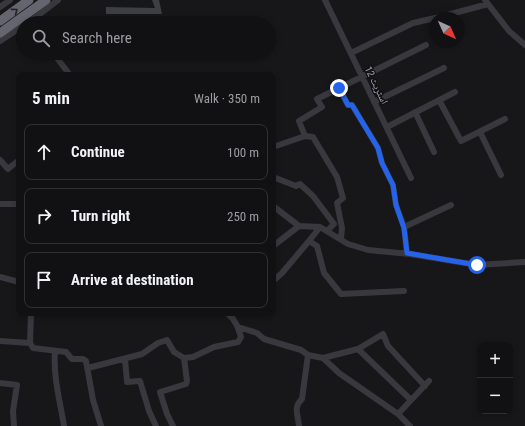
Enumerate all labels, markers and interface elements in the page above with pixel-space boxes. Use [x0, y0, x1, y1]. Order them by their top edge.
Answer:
one-way arrow [10, 9, 17, 16]
north arrow [429, 12, 465, 48]
search box [16, 16, 276, 60]
icon: search [30, 27, 52, 49]
text: Search here [62, 29, 132, 47]
street label: اسٹریٹ 12 [363, 65, 390, 106]
route end [330, 79, 348, 97]
text: 5 min [32, 88, 70, 108]
text: Walk · 350 m [194, 91, 260, 106]
icon: ahead [33, 141, 55, 163]
text: Continue [71, 143, 125, 161]
text: 100 m [227, 145, 259, 160]
icon: right [33, 205, 55, 227]
text: Turn right [71, 207, 130, 225]
text: 250 m [227, 209, 259, 224]
route start [468, 256, 486, 274]
icon: arrive [33, 269, 55, 291]
text: Arrive at destination [71, 271, 194, 289]
map controls [477, 342, 513, 414]
button: + [477, 342, 513, 378]
button: − [477, 378, 513, 414]

